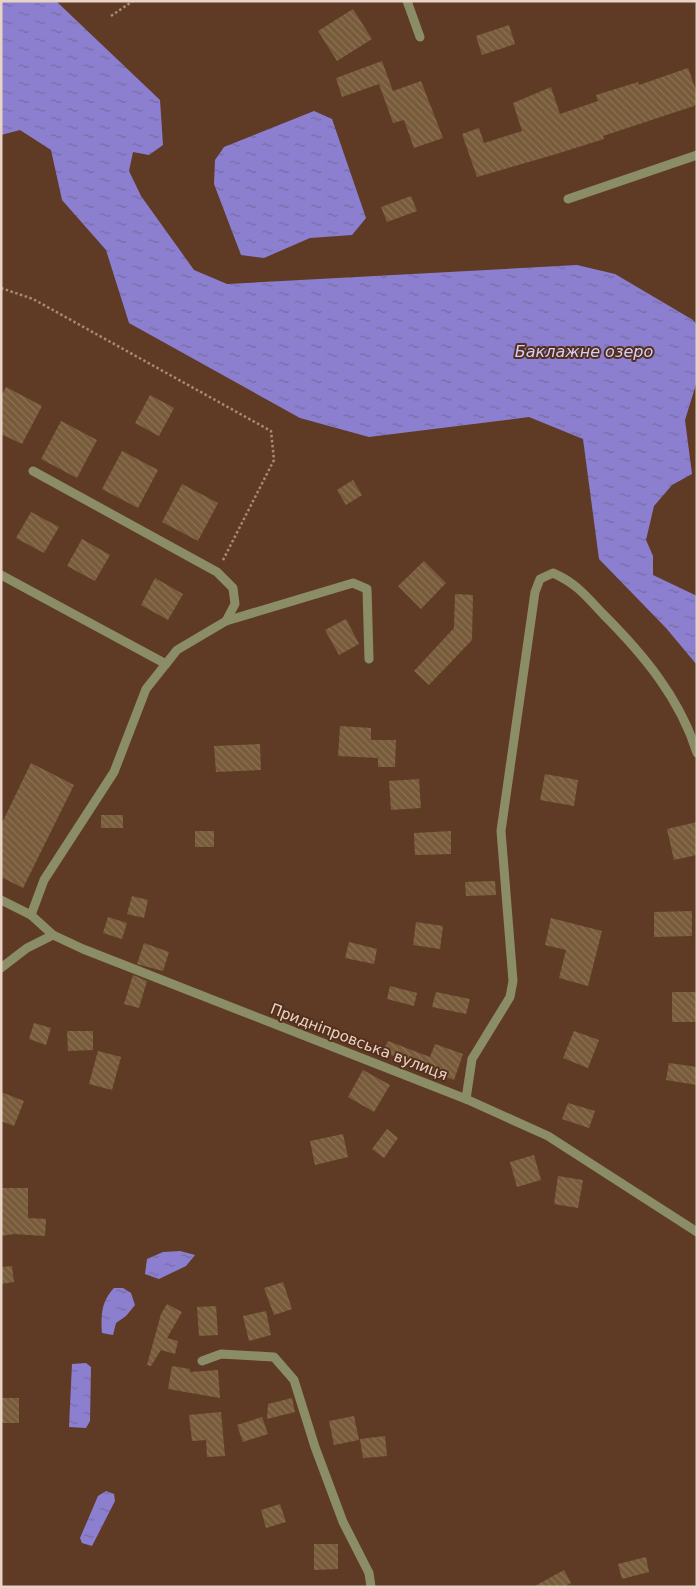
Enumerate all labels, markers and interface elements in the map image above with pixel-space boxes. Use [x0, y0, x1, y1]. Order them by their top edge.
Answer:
water label: Баклажне озеро [515, 342, 653, 361]
street label: Придніпровська вулиця [268, 1000, 450, 1084]

